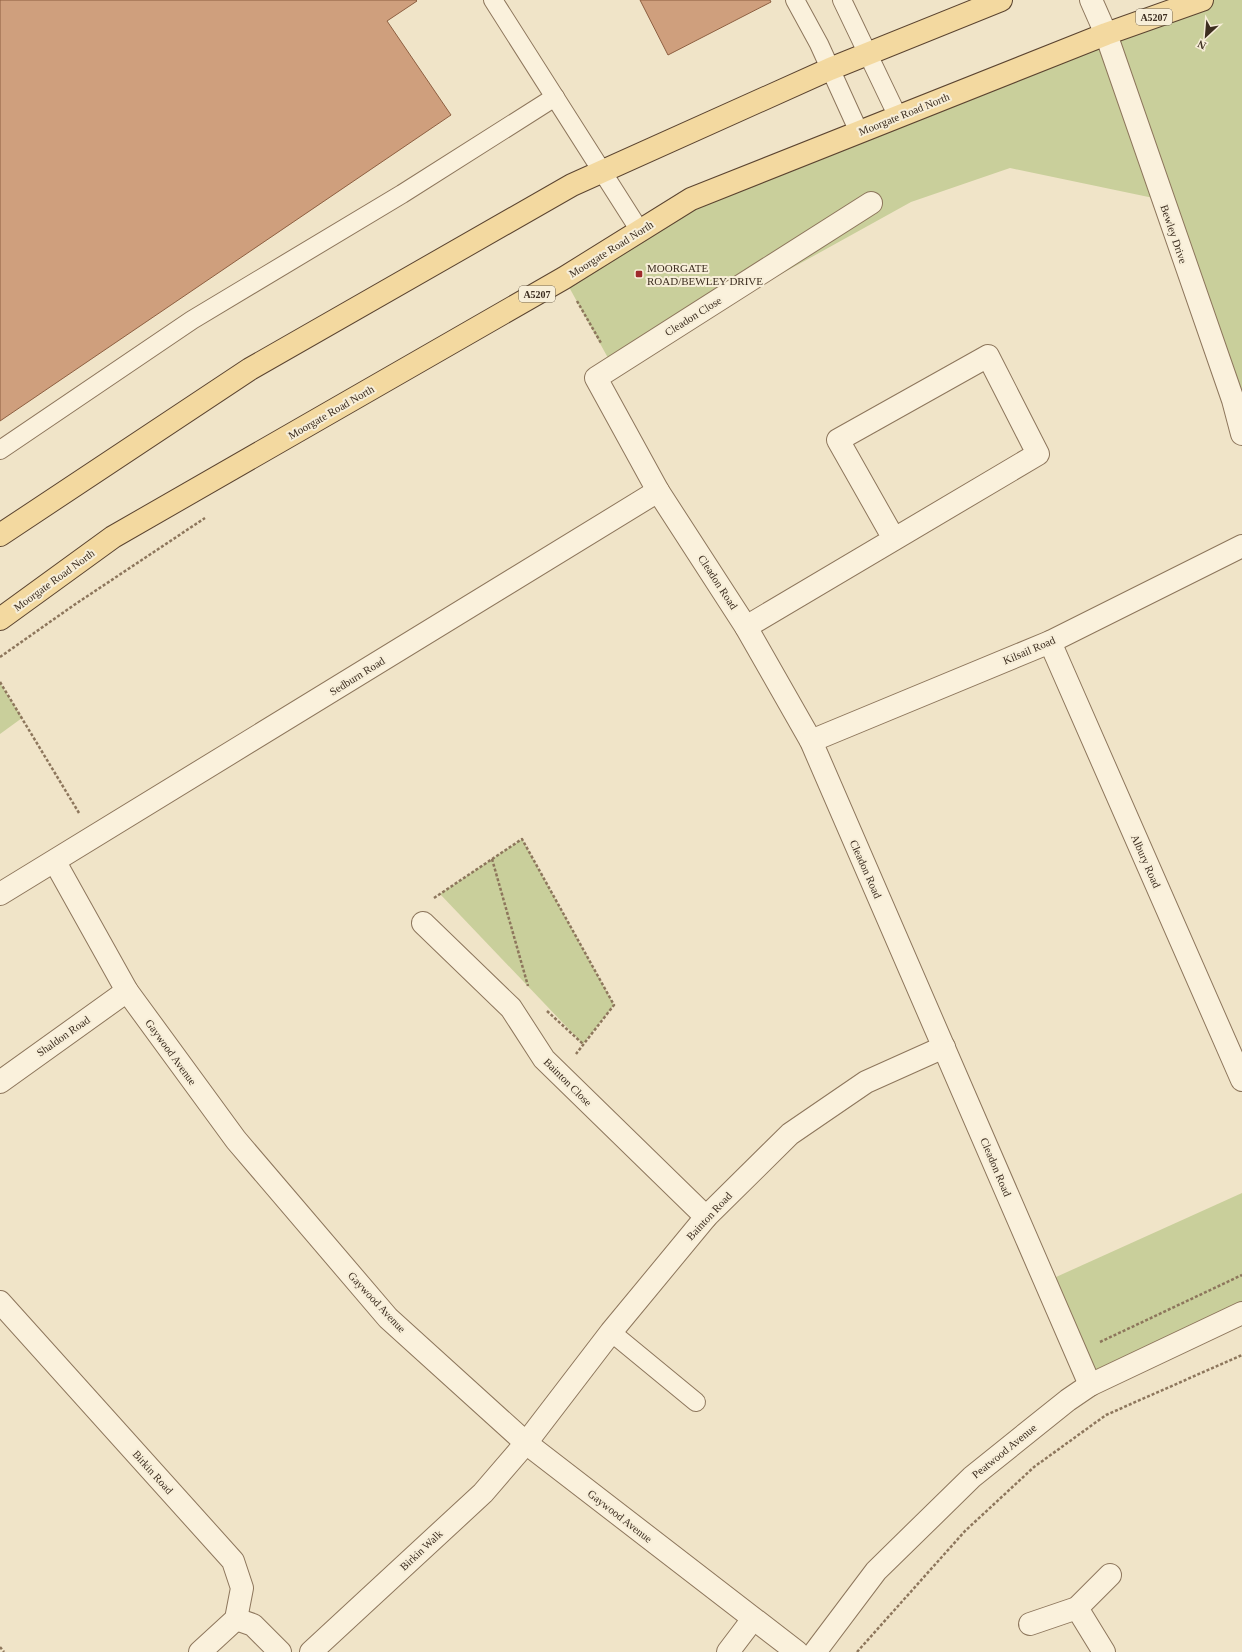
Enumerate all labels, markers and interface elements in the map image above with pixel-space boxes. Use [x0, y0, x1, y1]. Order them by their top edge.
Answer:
road number: A5207 [1136, 9, 1172, 25]
north arrow [1186, 16, 1226, 56]
text: N [1195, 38, 1208, 52]
street label: Moorgate Road North [857, 90, 952, 138]
street label: Bewley Drive [1158, 203, 1190, 265]
street label: Moorgate Road North [567, 218, 656, 280]
place label: MOORGATE ROAD/BEWLEY DRIVE [647, 262, 763, 287]
marker: MOORGATE ROAD/BEWLEY DRIVE [634, 269, 644, 279]
road number: A5207 [519, 286, 555, 302]
street label: Cleadon Close [662, 294, 724, 338]
street label: Moorgate Road North [286, 382, 376, 441]
street label: Moorgate Road North [11, 546, 97, 613]
street label: Cleadon Road [696, 552, 740, 612]
street label: Kilsail Road [1001, 633, 1057, 666]
street label: Sedburn Road [327, 654, 387, 698]
street label: Albury Road [1129, 832, 1163, 890]
street label: Cleadon Road [848, 838, 884, 900]
street label: Shaldon Road [34, 1013, 92, 1059]
street label: Gaywood Avenue [143, 1017, 199, 1087]
street label: Bainton Close [542, 1056, 594, 1108]
street label: Cleadon Road [978, 1136, 1014, 1199]
street label: Bainton Road [684, 1189, 734, 1242]
street label: Gaywood Avenue [346, 1269, 408, 1335]
street label: Peatwood Avenue [970, 1421, 1039, 1480]
street label: Birkin Road [130, 1448, 176, 1496]
street label: Gaywood Avenue [585, 1487, 655, 1545]
street label: Birkin Walk [397, 1527, 445, 1573]

